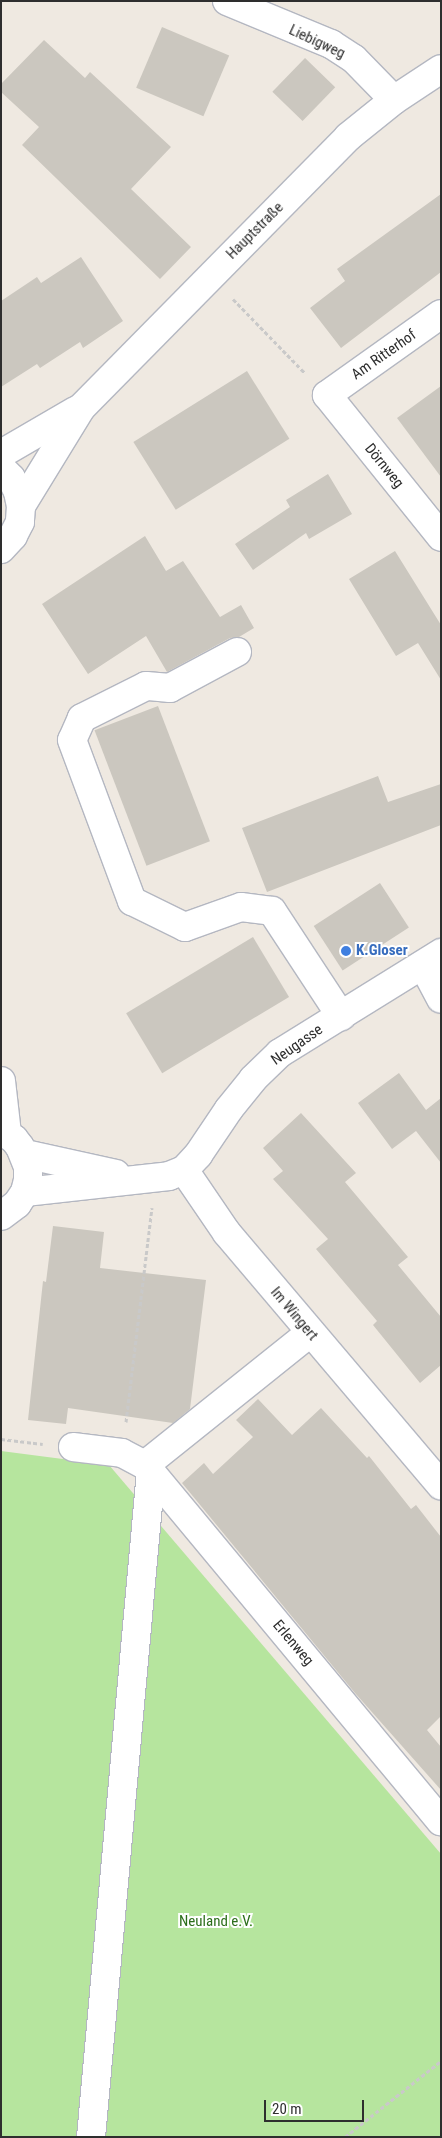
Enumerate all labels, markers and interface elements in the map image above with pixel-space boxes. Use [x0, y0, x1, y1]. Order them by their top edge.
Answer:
street label: Liebigweg [286, 21, 348, 63]
street label: Hauptstraße [223, 199, 287, 263]
street label: Am Ritterhof [348, 326, 420, 384]
street label: Dörnweg [361, 440, 407, 492]
place label: K.Gloser [356, 942, 408, 960]
marker: K.Gloser [340, 945, 352, 957]
street label: Neugasse [268, 1021, 326, 1069]
street label: Im Wingert [266, 1284, 322, 1344]
street label: Erlenweg [269, 1617, 317, 1669]
park label: Neuland e.V. [179, 1913, 253, 1931]
scale bar [267, 2090, 367, 2122]
text: 20 m [272, 2100, 302, 2118]

